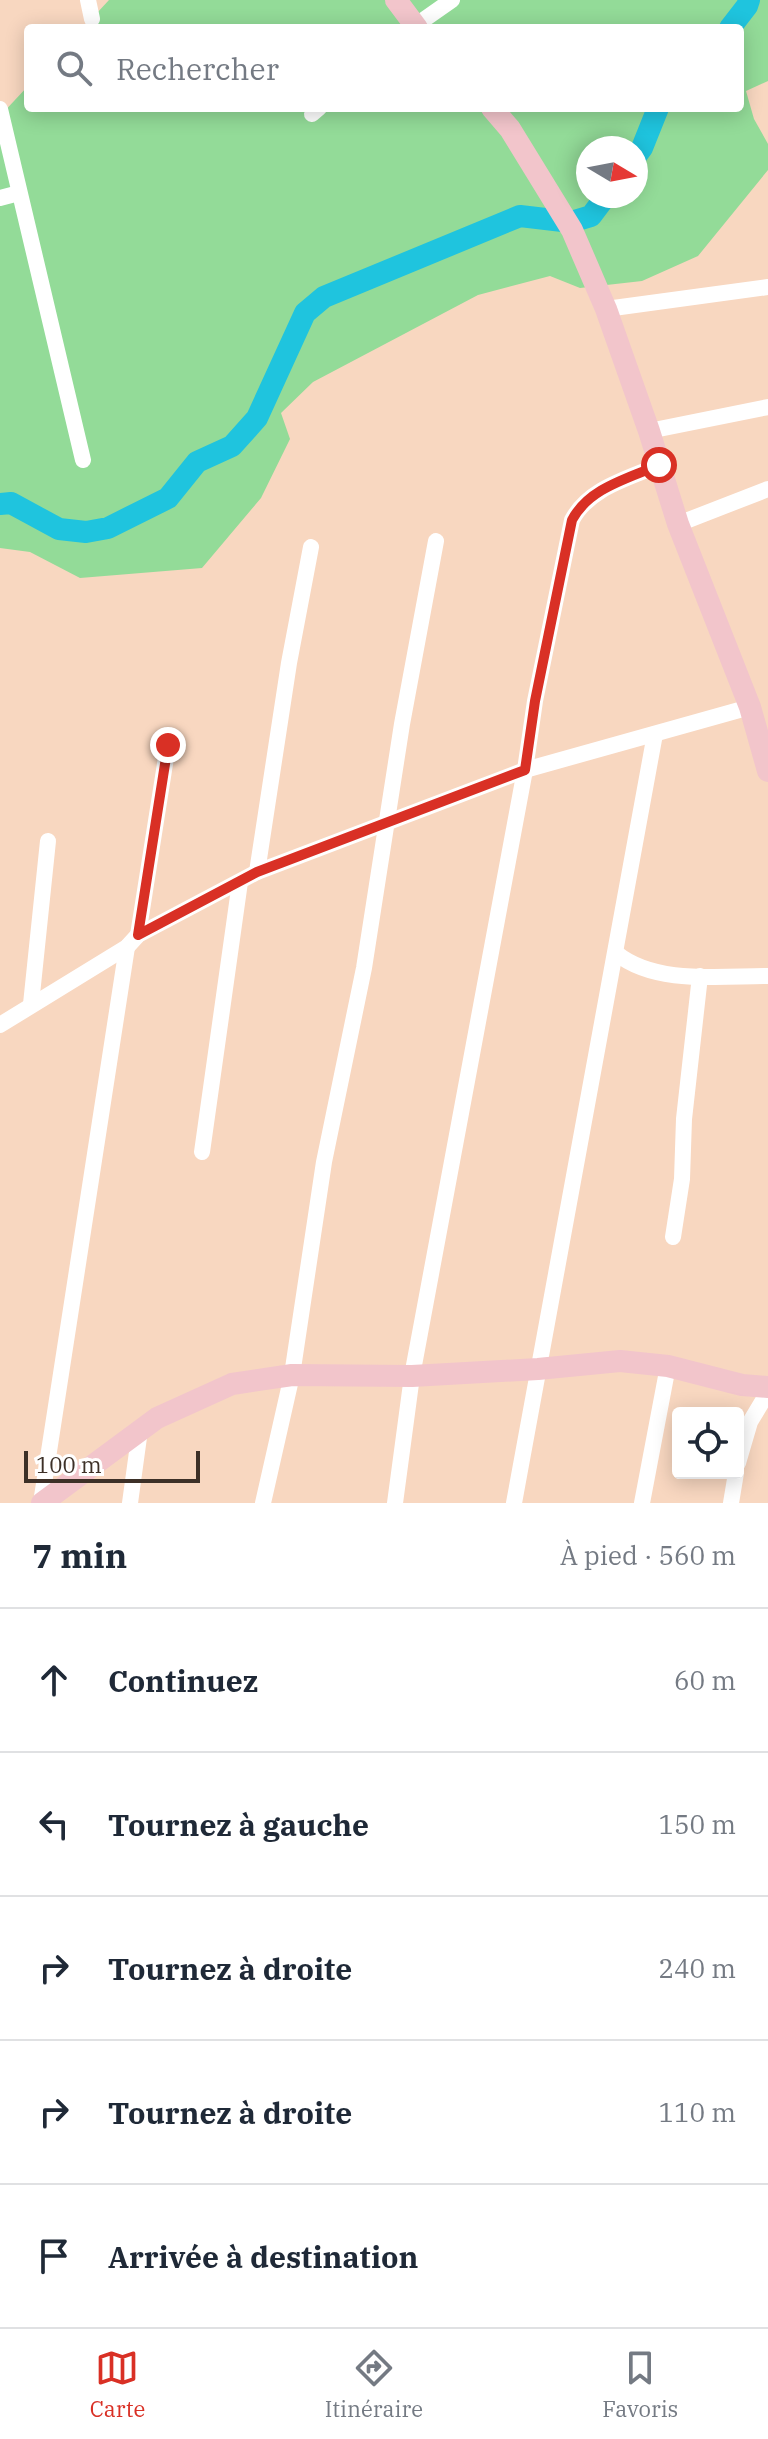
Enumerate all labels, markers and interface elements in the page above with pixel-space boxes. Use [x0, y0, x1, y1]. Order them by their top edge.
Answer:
search box [24, 24, 744, 112]
icon: search [52, 46, 96, 90]
text: Rechercher [116, 49, 279, 88]
north arrow [576, 136, 648, 208]
route start [641, 447, 677, 483]
route end [150, 727, 186, 763]
map controls [672, 1407, 744, 1479]
button: locate [672, 1407, 744, 1479]
scale bar [24, 1447, 200, 1483]
text: 100 m [36, 1450, 102, 1479]
text: 7 min [32, 1533, 127, 1577]
text: À pied · 560 m [560, 1538, 736, 1572]
icon: ahead [32, 1658, 76, 1702]
text: Continuez [108, 1661, 258, 1700]
text: 60 m [674, 1663, 736, 1697]
icon: left [32, 1802, 76, 1846]
text: Tournez à gauche [108, 1805, 369, 1844]
text: 150 m [658, 1807, 736, 1841]
icon: right [32, 1946, 76, 1990]
text: Tournez à droite [108, 1949, 352, 1988]
text: 240 m [658, 1951, 736, 1985]
icon: right [32, 2090, 76, 2134]
text: Tournez à droite [108, 2093, 352, 2132]
text: 110 m [658, 2095, 736, 2129]
icon: arrive [32, 2234, 76, 2278]
text: Arrivée à destination [108, 2237, 418, 2276]
tab: Carte [90, 2346, 145, 2423]
tab: Itinéraire [325, 2346, 423, 2423]
tab: Favoris [602, 2346, 678, 2423]

